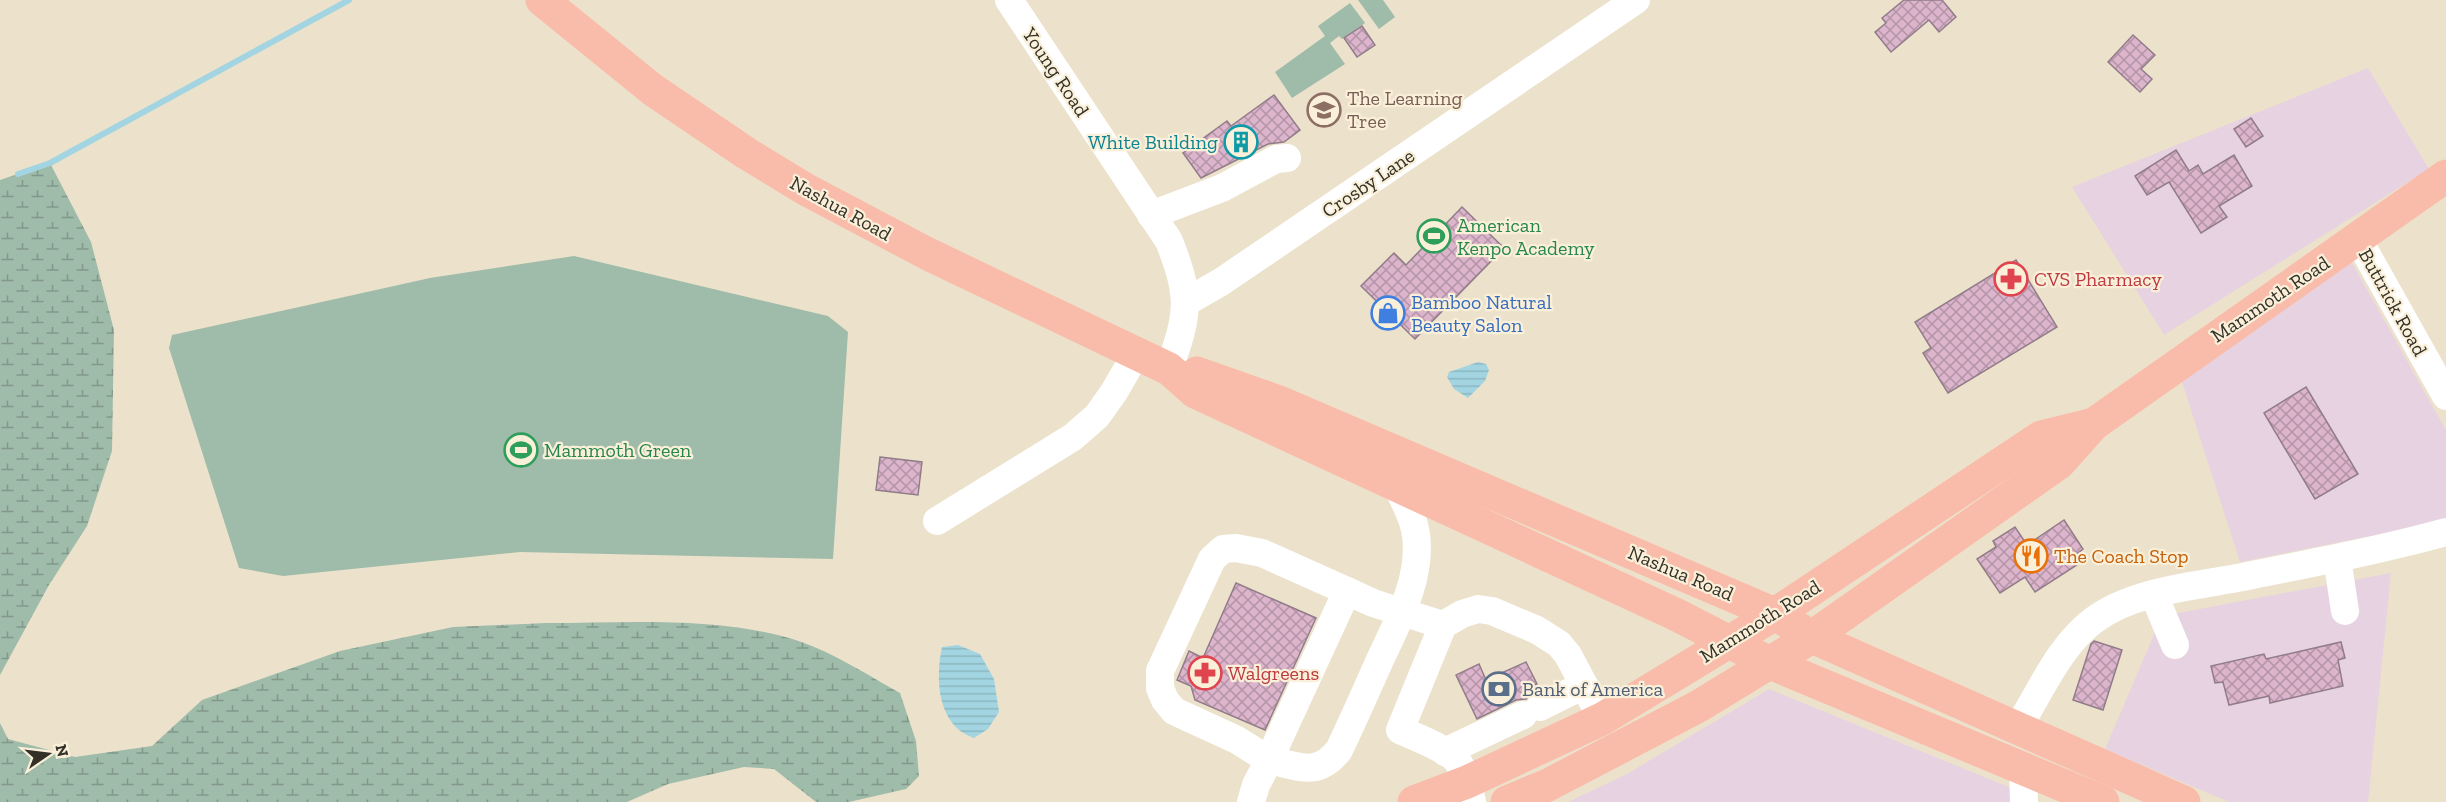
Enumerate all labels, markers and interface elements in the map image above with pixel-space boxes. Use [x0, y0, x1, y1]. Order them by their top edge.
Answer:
street label: Young Road [1017, 22, 1095, 121]
place label: The Learning Tree [1347, 86, 1462, 133]
school or university icon: The Learning Tree [1306, 92, 1342, 128]
building icon: White Building [1223, 124, 1259, 160]
place label: White Building [1088, 130, 1218, 154]
street label: Crosby Lane [1317, 143, 1419, 223]
street label: Nashua Road [786, 170, 896, 246]
place label: American Kenpo Academy [1457, 213, 1595, 260]
sports icon: American Kenpo Academy [1416, 218, 1452, 254]
street label: Buttrick Road [2354, 244, 2432, 360]
street label: Mammoth Road [2206, 251, 2334, 347]
pharmacy icon: CVS Pharmacy [1993, 261, 2029, 297]
place label: CVS Pharmacy [2034, 267, 2163, 291]
place label: Bamboo Natural Beauty Salon [1411, 290, 1552, 337]
shop icon: Bamboo Natural Beauty Salon [1370, 295, 1406, 331]
sports icon: Mammoth Green [503, 432, 539, 468]
place label: Mammoth Green [544, 438, 692, 462]
restaurant icon: The Coach Stop [2013, 538, 2049, 574]
street label: Nashua Road [1625, 540, 1737, 606]
place label: The Coach Stop [2054, 544, 2189, 568]
street label: Mammoth Road [1695, 574, 1825, 668]
pharmacy icon: Walgreens [1187, 655, 1223, 691]
place label: Walgreens [1228, 661, 1319, 685]
bank icon: Bank of America [1481, 671, 1517, 707]
place label: Bank of America [1522, 677, 1664, 701]
north arrow [18, 724, 78, 784]
text: N [51, 742, 73, 759]

